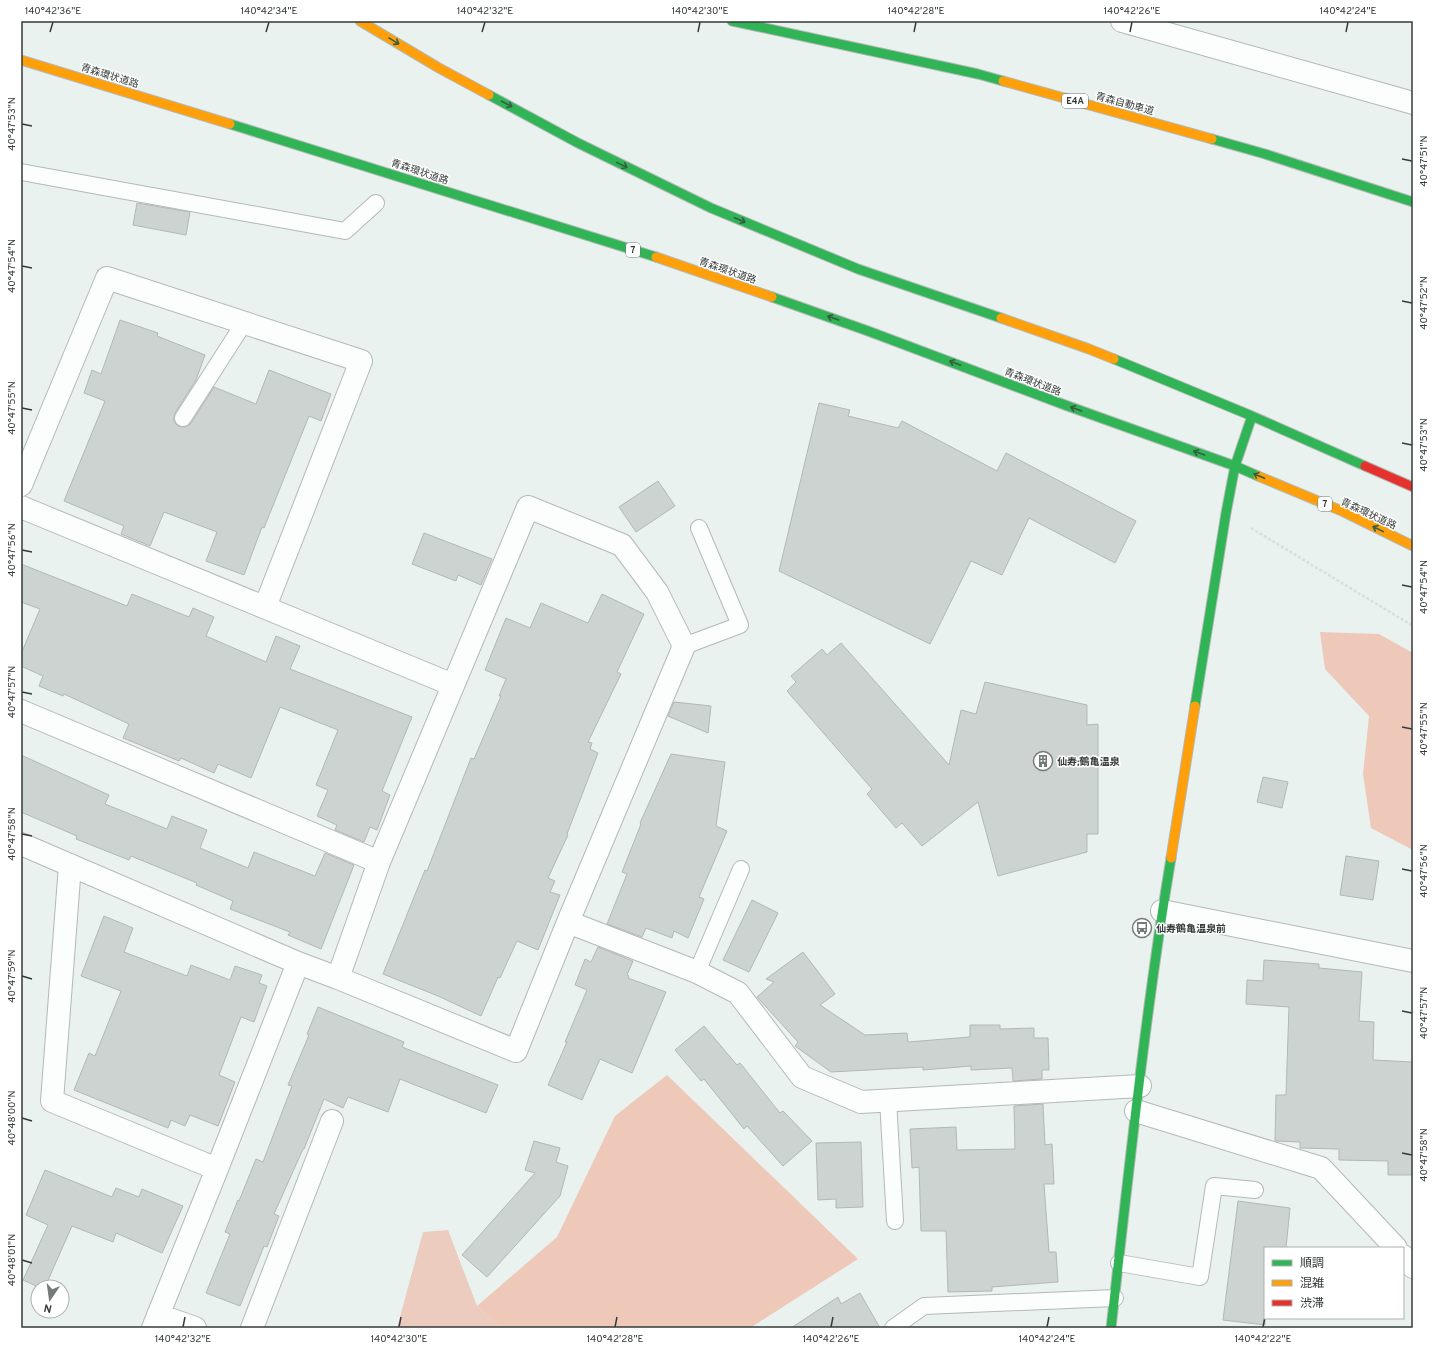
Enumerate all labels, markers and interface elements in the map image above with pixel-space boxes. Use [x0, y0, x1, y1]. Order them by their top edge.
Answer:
text: 140°42'36"E [25, 5, 81, 18]
text: 140°42'34"E [241, 5, 297, 18]
text: 140°42'32"E [457, 5, 513, 18]
text: 140°42'30"E [671, 5, 729, 18]
text: 140°42'28"E [888, 5, 944, 18]
text: 140°42'26"E [1104, 5, 1160, 18]
text: 140°42'24"E [1320, 5, 1376, 18]
one-way arrow [388, 37, 400, 45]
street label: 青森環状道路 [79, 61, 140, 91]
street label: 青森自動車道 [1094, 90, 1155, 118]
road number: E4A [1062, 94, 1088, 108]
text: 40°47'53"N [6, 97, 19, 151]
one-way arrow [501, 101, 513, 109]
text: 40°47'51"N [1418, 135, 1431, 187]
street label: 青森環状道路 [389, 157, 450, 188]
one-way arrow [616, 161, 628, 169]
one-way arrow [733, 217, 745, 224]
text: 40°47'54"N [6, 239, 19, 293]
road number: 7 [626, 243, 640, 257]
street label: 青森環状道路 [697, 256, 758, 287]
text: 40°47'52"N [1418, 276, 1431, 330]
one-way arrow [827, 314, 839, 322]
one-way arrow [949, 359, 961, 367]
street label: 青森環状道路 [1002, 366, 1063, 399]
text: 40°47'55"N [6, 381, 19, 435]
one-way arrow [1070, 405, 1083, 412]
text: 40°47'53"N [1418, 418, 1431, 472]
one-way arrow [1192, 449, 1205, 456]
one-way arrow [1253, 472, 1265, 480]
street label: 青森環状道路 [1338, 496, 1398, 533]
road number: 7 [1318, 497, 1332, 511]
text: 40°47'56"N [6, 523, 19, 577]
one-way arrow [1372, 525, 1384, 532]
text: 40°47'54"N [1418, 560, 1431, 614]
text: 40°47'57"N [6, 666, 19, 718]
text: 40°47'55"N [1418, 702, 1431, 756]
building icon: 仙寿;鶴亀温泉 [1032, 750, 1054, 772]
place label: 仙寿;鶴亀温泉 [1057, 756, 1120, 769]
text: 40°47'58"N [6, 807, 19, 861]
text: 40°47'56"N [1418, 844, 1431, 898]
bus stop icon: 仙寿鶴亀温泉前 [1131, 917, 1153, 939]
place label: 仙寿鶴亀温泉前 [1156, 923, 1226, 936]
text: 40°47'59"N [6, 949, 19, 1003]
text: 40°47'57"N [1418, 987, 1431, 1039]
text: 40°48'00"N [6, 1090, 19, 1146]
text: 40°47'58"N [1418, 1128, 1431, 1182]
text: 40°48'01"N [6, 1234, 19, 1286]
legend [1264, 1247, 1404, 1319]
text: 順調 [1300, 1256, 1324, 1272]
text: 混雑 [1300, 1276, 1324, 1292]
north arrow [30, 1279, 70, 1319]
text: 渋滞 [1300, 1296, 1324, 1312]
text: N [43, 1300, 53, 1315]
text: 140°42'32"E [155, 1333, 211, 1346]
text: 140°42'30"E [370, 1333, 428, 1346]
text: 140°42'28"E [587, 1333, 643, 1346]
text: 140°42'26"E [803, 1333, 859, 1346]
text: 140°42'24"E [1019, 1333, 1075, 1346]
text: 140°42'22"E [1235, 1333, 1291, 1346]

